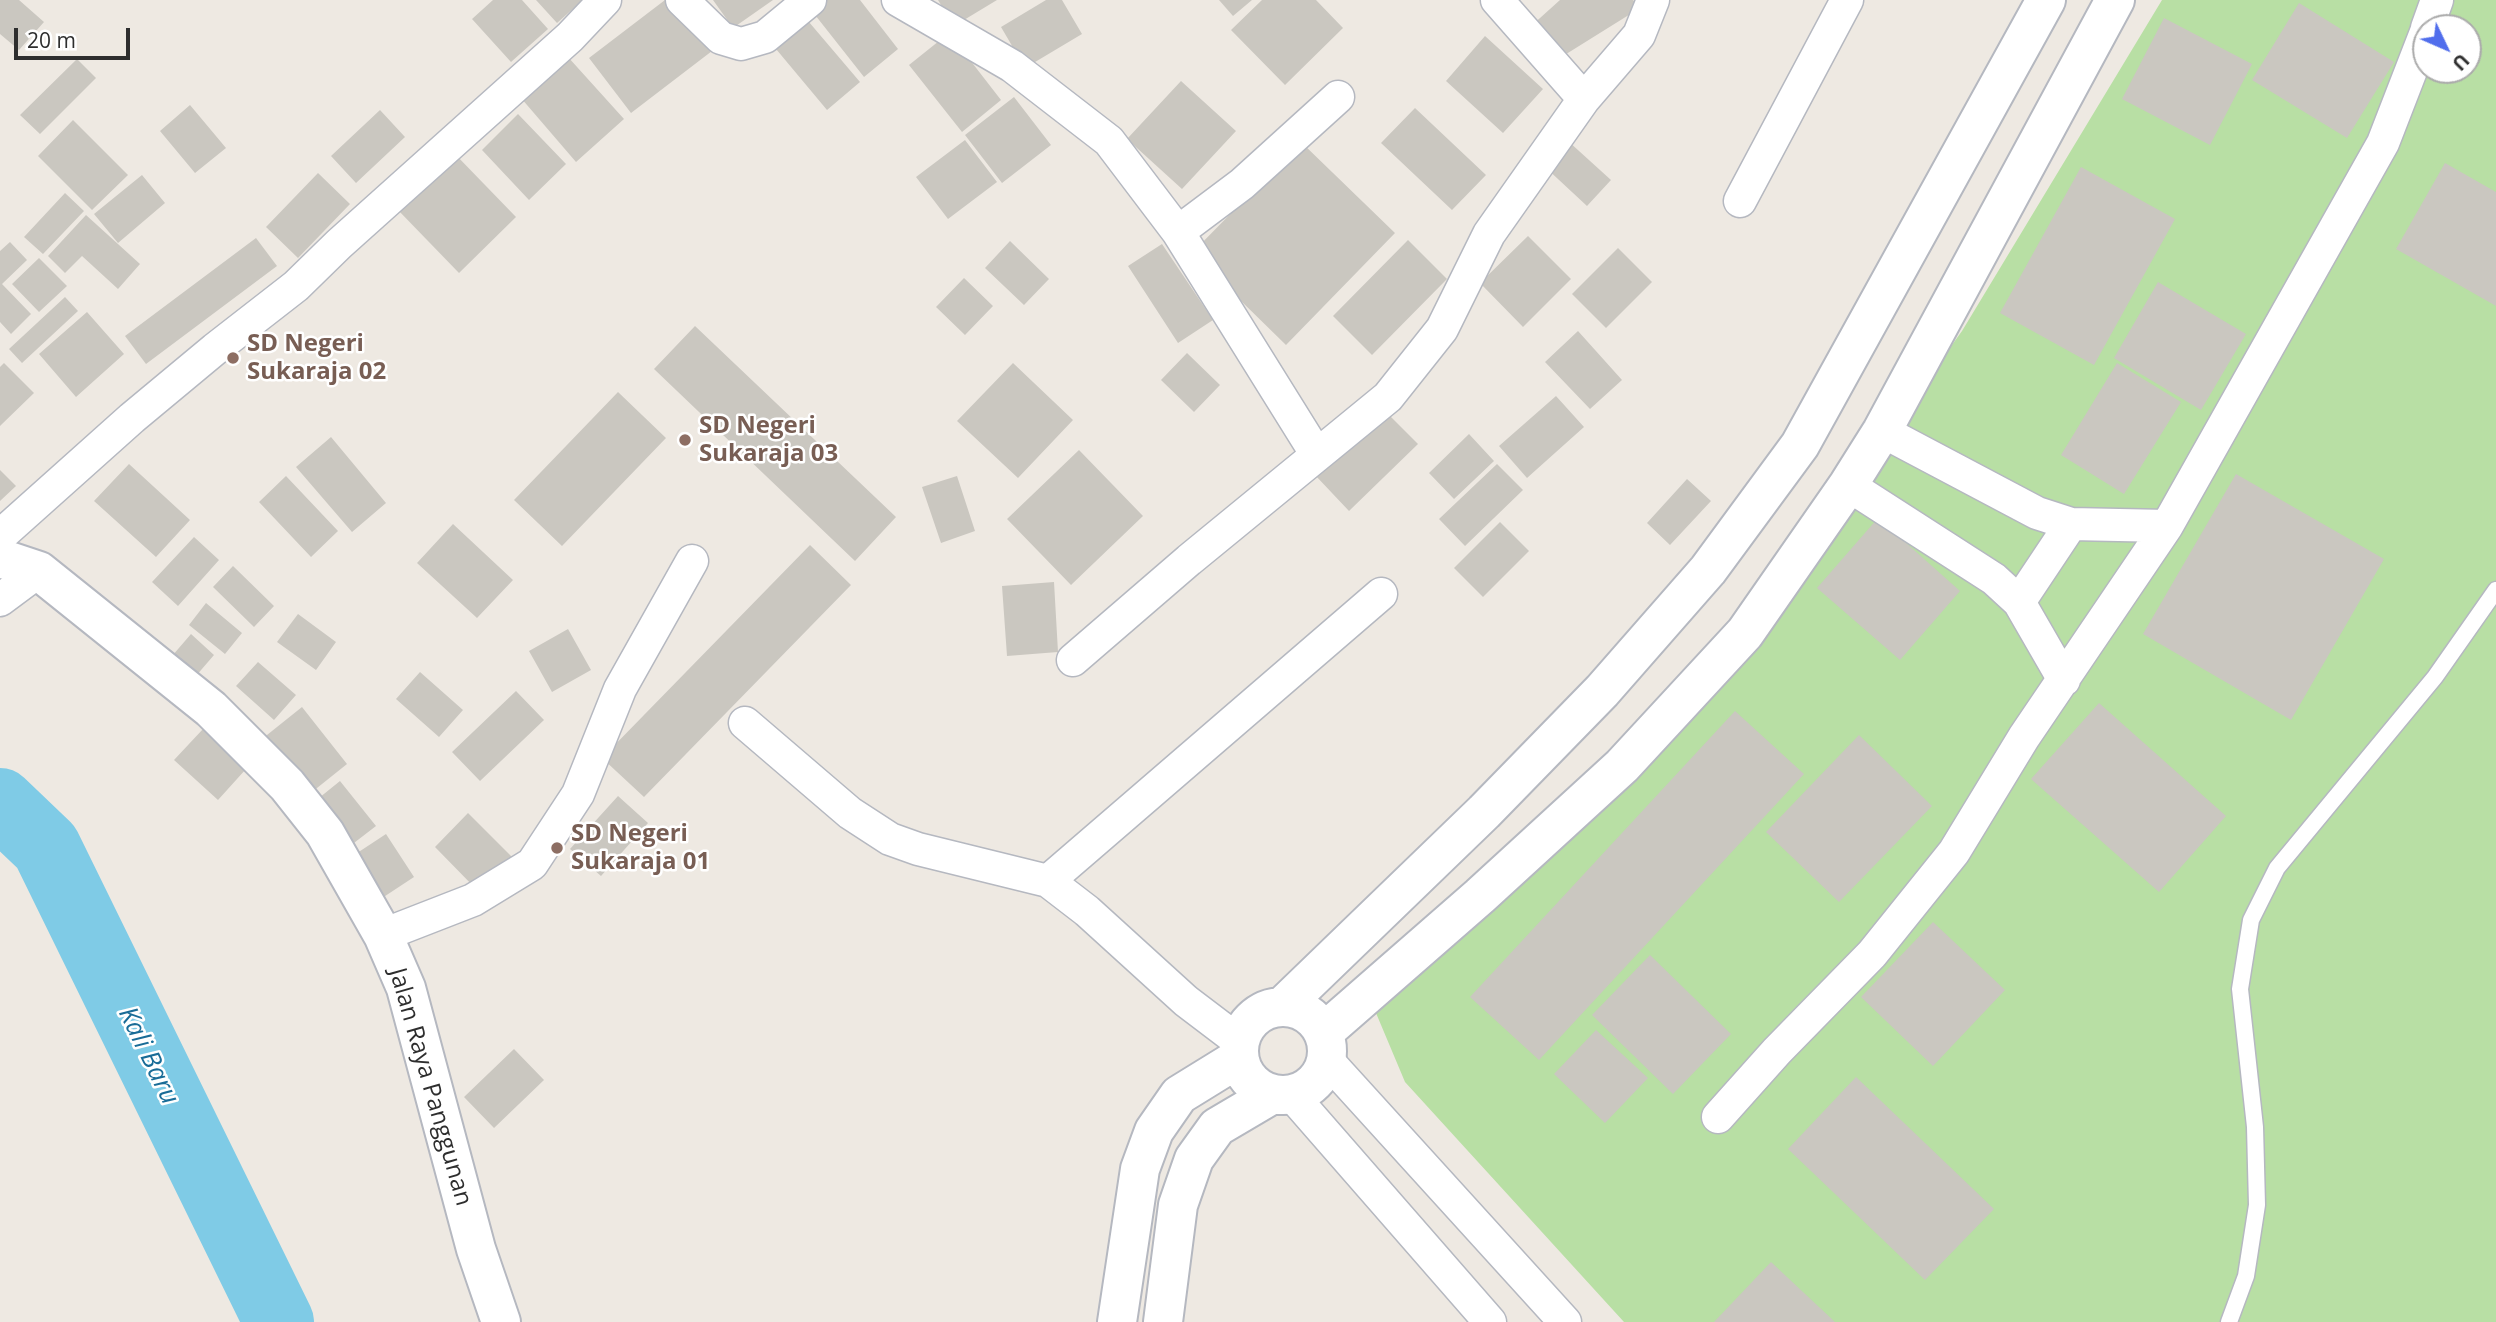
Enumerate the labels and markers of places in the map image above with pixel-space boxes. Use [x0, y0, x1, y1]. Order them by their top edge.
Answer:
place label: SD Negeri Sukaraja 02 [247, 330, 386, 386]
marker: SD Negeri Sukaraja 02 [225, 350, 241, 366]
place label: SD Negeri Sukaraja 03 [699, 412, 838, 468]
marker: SD Negeri Sukaraja 03 [677, 432, 693, 448]
place label: SD Negeri Sukaraja 01 [571, 820, 710, 876]
marker: SD Negeri Sukaraja 01 [549, 840, 565, 856]

